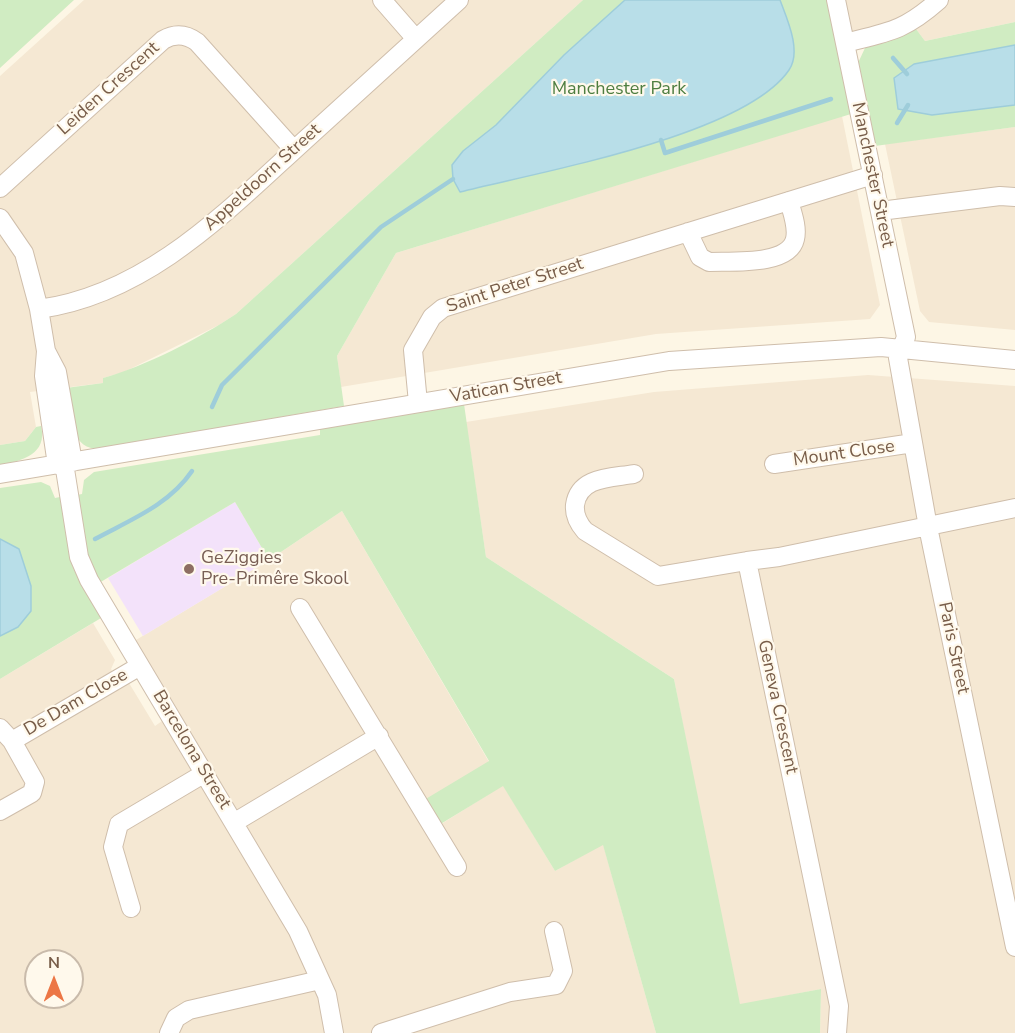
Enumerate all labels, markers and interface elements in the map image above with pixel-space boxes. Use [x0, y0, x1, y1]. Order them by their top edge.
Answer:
street label: Leiden Crescent [54, 38, 164, 140]
park label: Manchester Park [552, 79, 686, 101]
street label: Manchester Street [846, 100, 898, 250]
street label: Appeldoorn Street [200, 120, 326, 236]
street label: Saint Peter Street [444, 254, 586, 318]
street label: Vatican Street [448, 368, 564, 408]
street label: Mount Close [792, 436, 896, 472]
place label: GeZiggies Pre-Primêre Skool [201, 548, 348, 590]
marker: GeZiggies Pre-Primêre Skool [182, 562, 196, 576]
street label: Paris Street [933, 600, 973, 696]
street label: Geneva Crescent [752, 638, 802, 776]
street label: De Dam Close [20, 665, 132, 741]
street label: Barcelona Street [147, 687, 235, 813]
north arrow [24, 949, 84, 1009]
text: N [48, 952, 60, 974]

